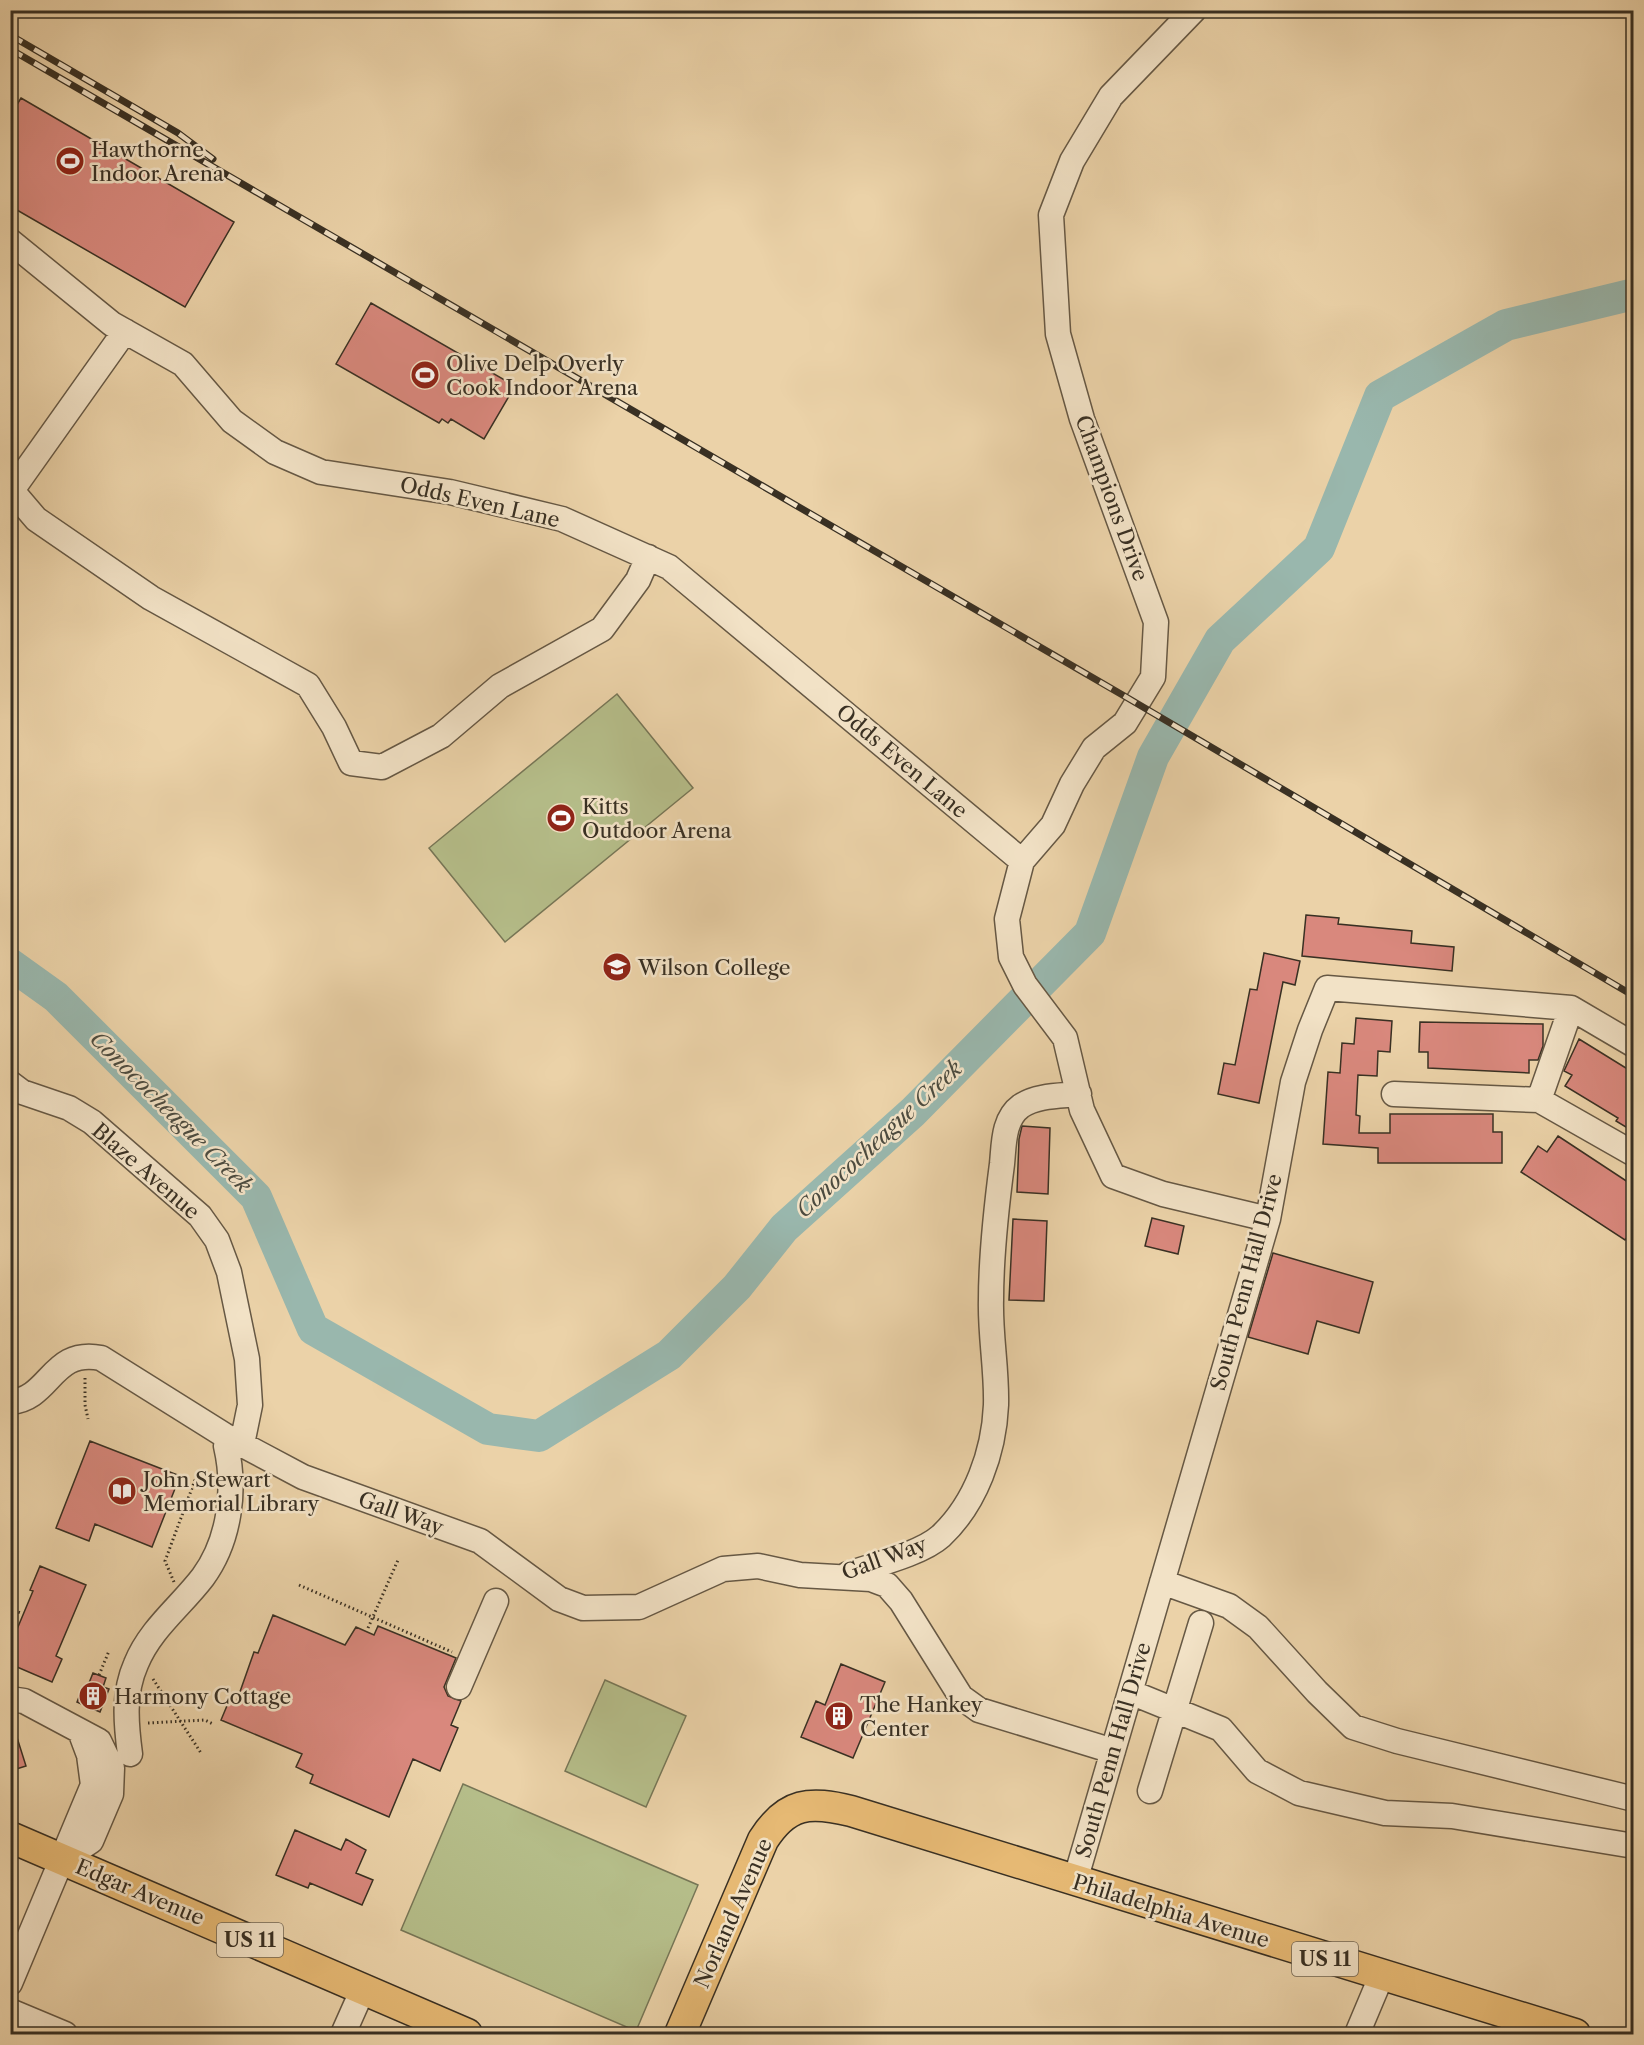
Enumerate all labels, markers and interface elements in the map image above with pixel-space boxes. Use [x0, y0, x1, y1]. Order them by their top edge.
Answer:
place label: Hawthorne Indoor Arena [91, 137, 225, 186]
sports icon: Hawthorne Indoor Arena [54, 145, 86, 177]
place label: Olive Delp Overly Cook Indoor Arena [446, 351, 639, 400]
sports icon: Olive Delp Overly Cook Indoor Arena [409, 359, 441, 391]
street label: Champions Drive [1070, 412, 1154, 584]
street label: Odds Even Lane [398, 471, 562, 533]
street label: Odds Even Lane [831, 699, 973, 823]
place label: Kitts Outdoor Arena [582, 794, 733, 843]
sports icon: Kitts Outdoor Arena [545, 802, 577, 834]
school or university icon: Wilson College [601, 951, 633, 983]
place label: Wilson College [637, 955, 790, 980]
water label: Conococheague Creek [85, 1026, 258, 1199]
water label: Conococheague Creek [790, 1055, 968, 1223]
street label: Blaze Avenue [87, 1118, 205, 1224]
street label: South Penn Hall Drive [1205, 1171, 1287, 1393]
place label: John Stewart Memorial Library [140, 1467, 320, 1516]
library icon: John Stewart Memorial Library [106, 1475, 138, 1507]
street label: Gall Way [355, 1486, 447, 1540]
street label: Gall Way [838, 1531, 930, 1585]
street label: South Penn Hall Drive [1070, 1639, 1156, 1861]
building icon: Harmony Cottage [77, 1680, 109, 1712]
place label: Harmony Cottage [114, 1684, 291, 1709]
place label: The Hankey Center [860, 1692, 983, 1741]
building icon: The Hankey Center [823, 1700, 855, 1732]
street label: Norland Avenue [689, 1834, 777, 1992]
street label: Edgar Avenue [72, 1854, 208, 1930]
street label: Philadelphia Avenue [1070, 1869, 1272, 1953]
road number: US 11 [217, 1923, 283, 1957]
road number: US 11 [1292, 1942, 1358, 1976]

